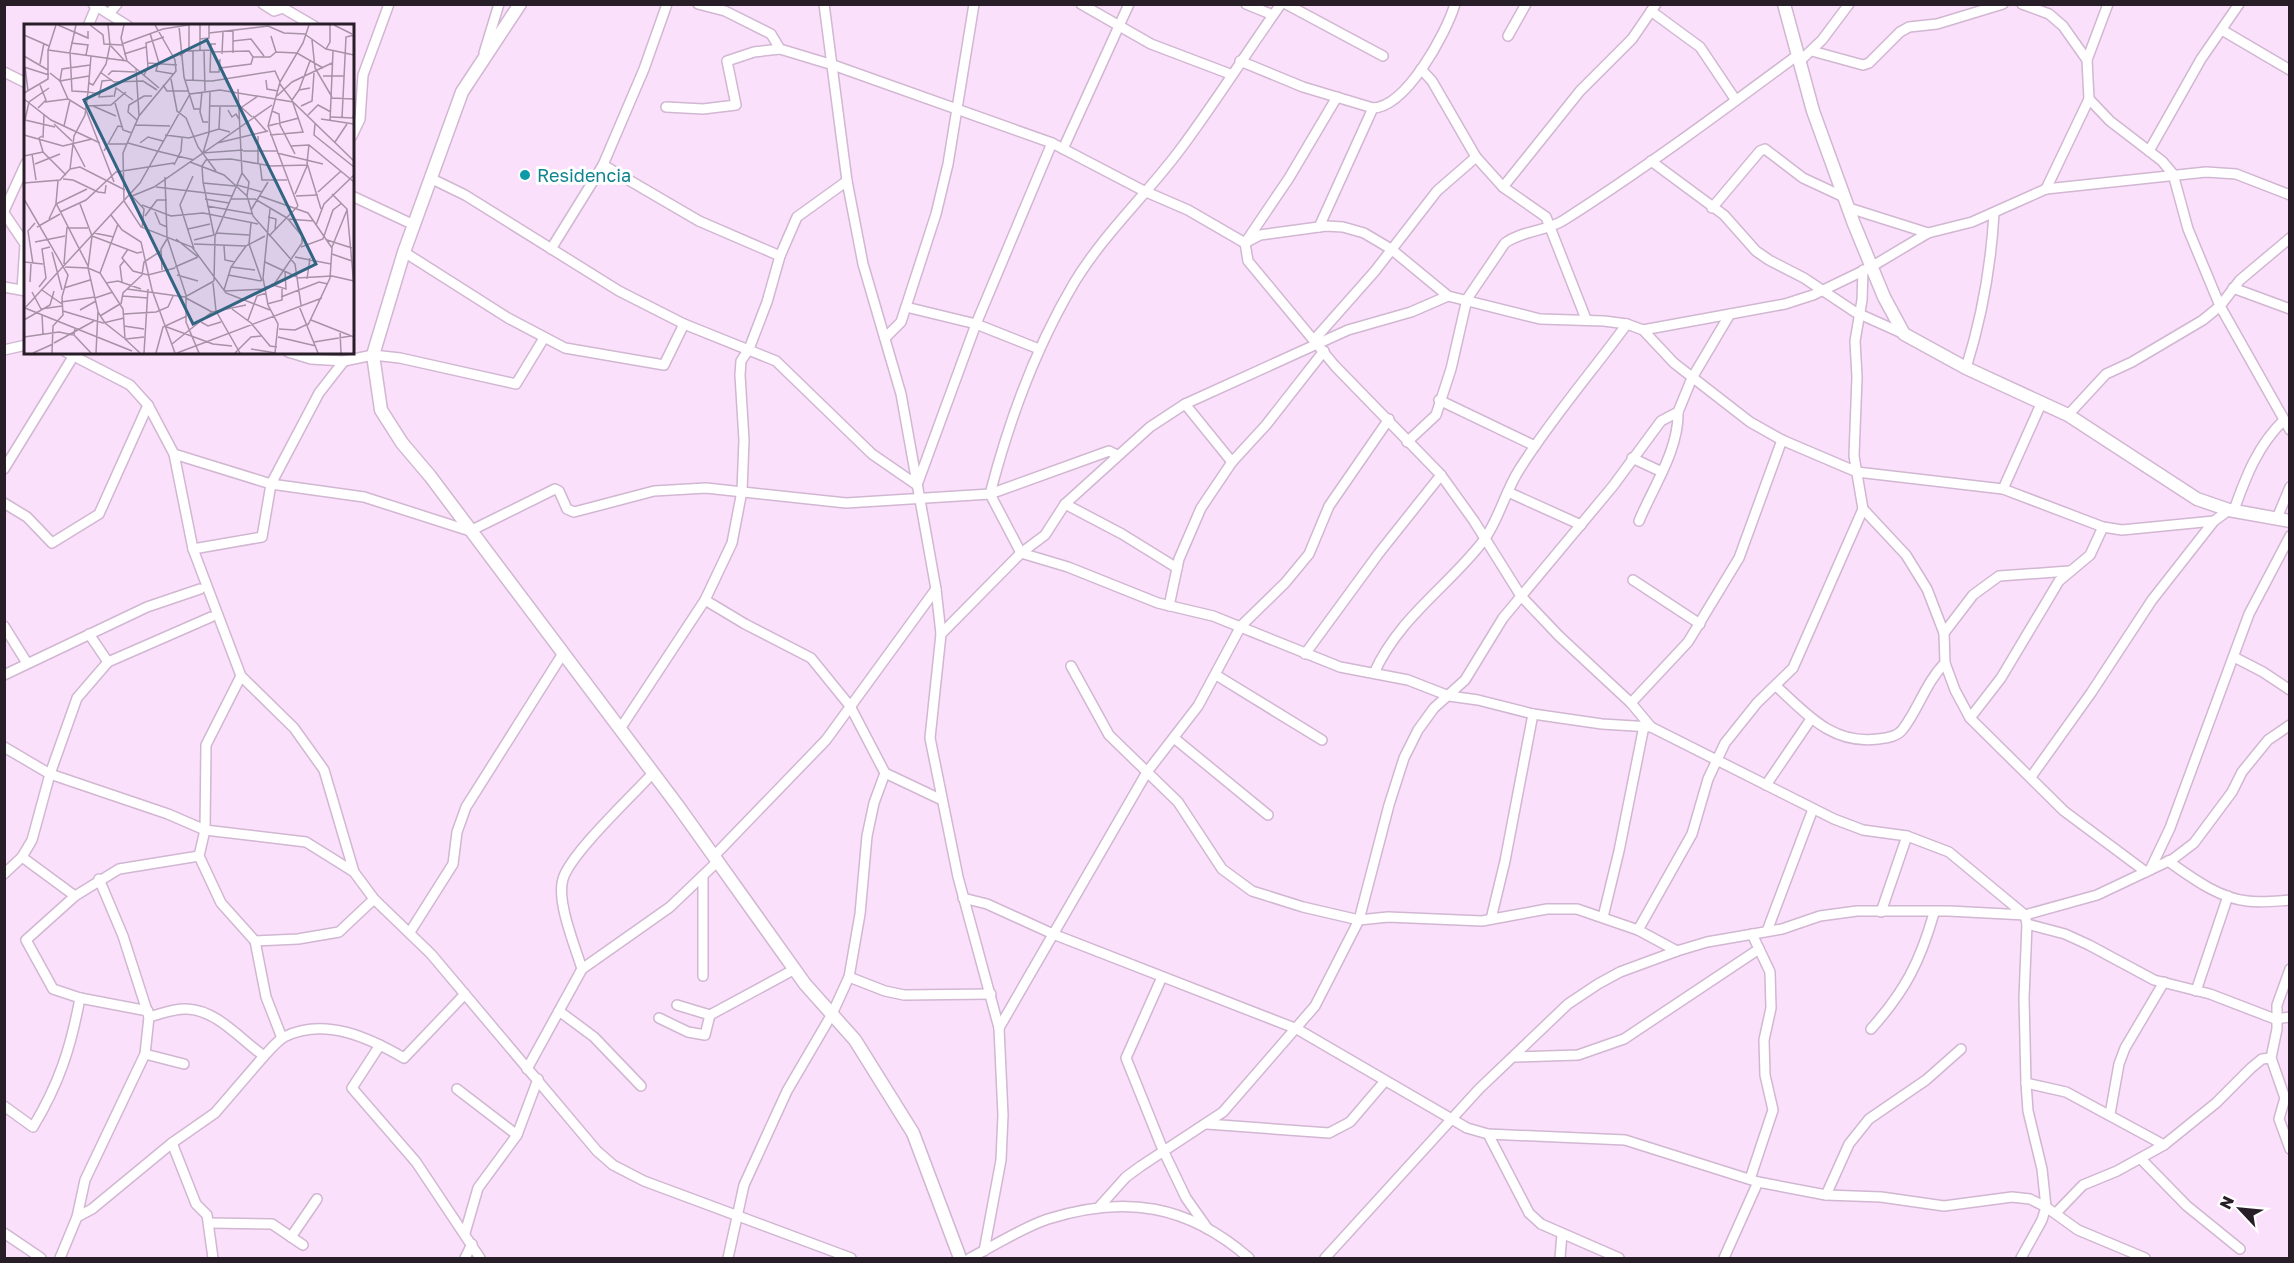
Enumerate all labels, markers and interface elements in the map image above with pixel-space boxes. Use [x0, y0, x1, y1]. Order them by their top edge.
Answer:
inset map [24, 24, 354, 354]
place label: Residencia [537, 164, 631, 186]
marker: Residencia [518, 168, 532, 182]
north arrow [2210, 1179, 2270, 1239]
text: N [2215, 1193, 2238, 1212]

